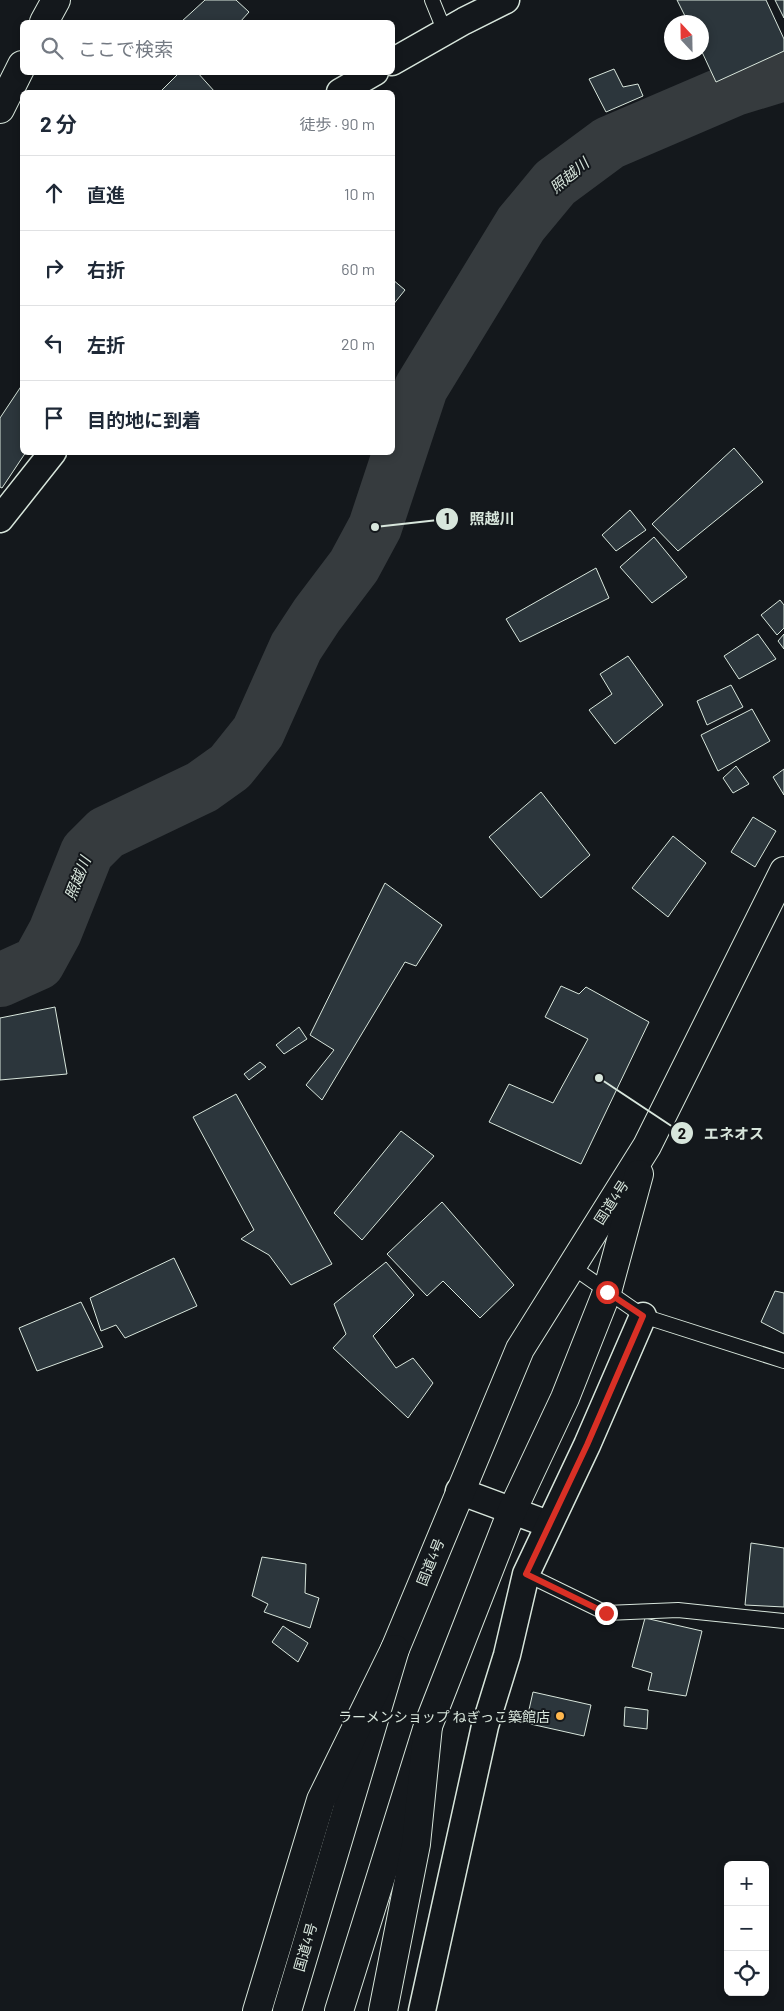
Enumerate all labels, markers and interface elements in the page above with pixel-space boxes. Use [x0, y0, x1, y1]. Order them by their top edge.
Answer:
north arrow [664, 15, 709, 60]
search box [20, 20, 395, 75]
icon: search [38, 34, 66, 62]
text: ここで検索 [78, 37, 173, 60]
text: 2 分 [40, 111, 77, 136]
text: 徒歩 · 90 m [299, 114, 375, 133]
water label: 照越川 [546, 152, 594, 196]
icon: ahead [40, 179, 68, 207]
text: 直進 [87, 183, 125, 206]
text: 10 m [344, 184, 375, 203]
icon: right [40, 254, 68, 282]
text: 右折 [87, 258, 125, 281]
text: 60 m [341, 259, 375, 278]
icon: left [40, 329, 68, 357]
text: 左折 [87, 333, 125, 356]
text: 20 m [341, 334, 375, 353]
icon: arrive [40, 404, 68, 432]
text: 目的地に到着 [87, 408, 201, 431]
callout: 照越川 [434, 504, 524, 534]
text: 1 [444, 509, 450, 527]
text: 照越川 [469, 509, 515, 527]
water label: 照越川 [60, 852, 95, 902]
callout: エネオス [669, 1118, 774, 1148]
text: 2 [678, 1124, 686, 1142]
text: エネオス [704, 1124, 764, 1142]
street label: 国道4号 [590, 1177, 632, 1227]
route start [596, 1281, 619, 1304]
street label: 国道4号 [413, 1536, 447, 1588]
route end [595, 1602, 618, 1625]
place label: ラーメンショップ ねぎっこ築館店 [338, 1708, 550, 1725]
marker: ラーメンショップ ねぎっこ築館店 [554, 1710, 566, 1722]
map controls [724, 1861, 769, 1996]
button: + [724, 1861, 769, 1906]
button: − [724, 1906, 769, 1951]
street label: 国道4号 [290, 1921, 320, 1973]
button: locate [724, 1951, 769, 1996]

